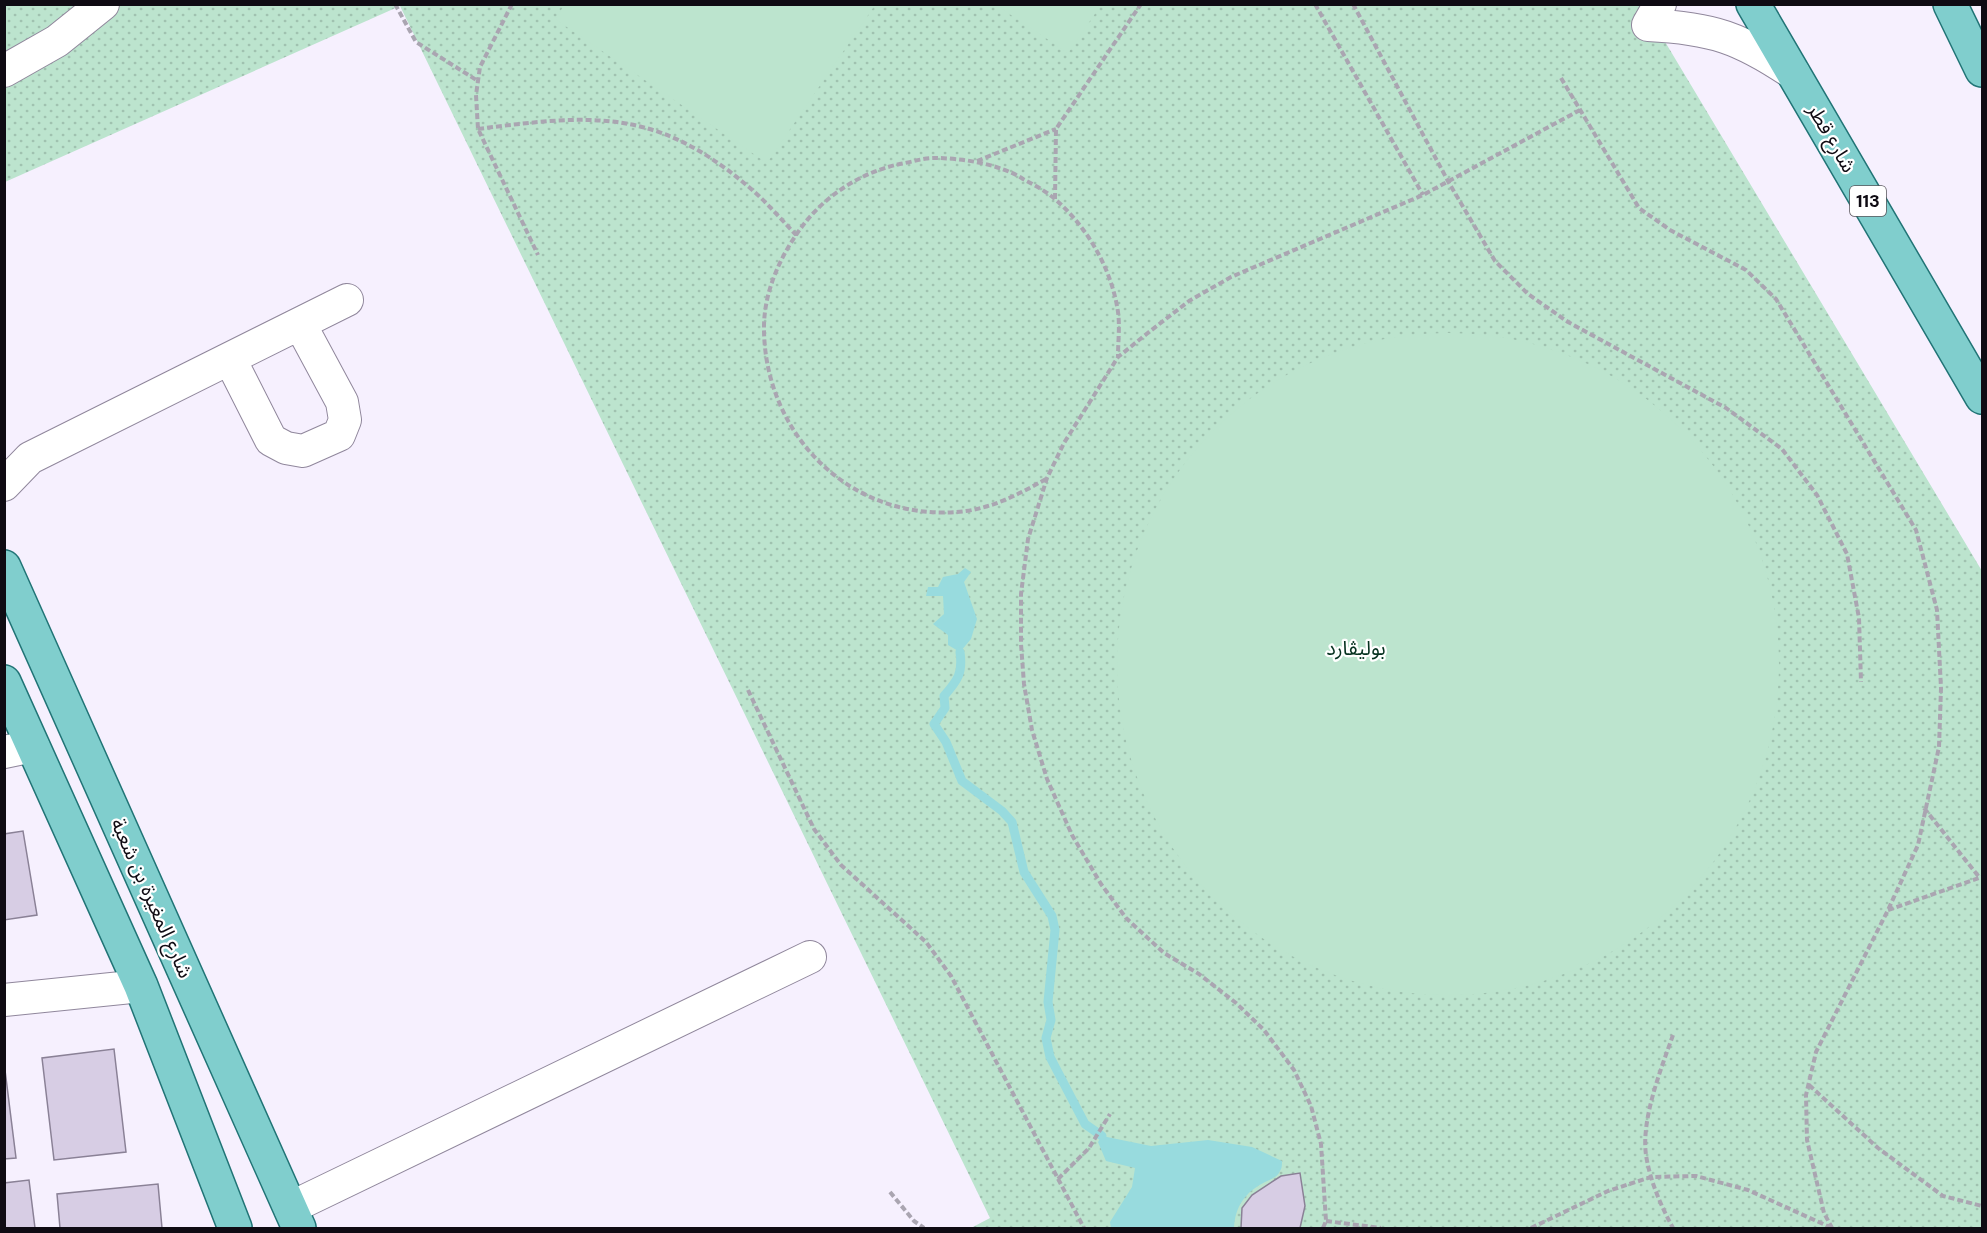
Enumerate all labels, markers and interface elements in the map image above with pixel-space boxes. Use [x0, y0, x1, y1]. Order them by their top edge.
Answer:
street label: شارع قطر [1800, 98, 1862, 178]
road number: 113 [1850, 186, 1886, 216]
park label: بوليڤارد [1326, 635, 1386, 661]
street label: شارع المغيرة بن شعبة [103, 814, 199, 983]

